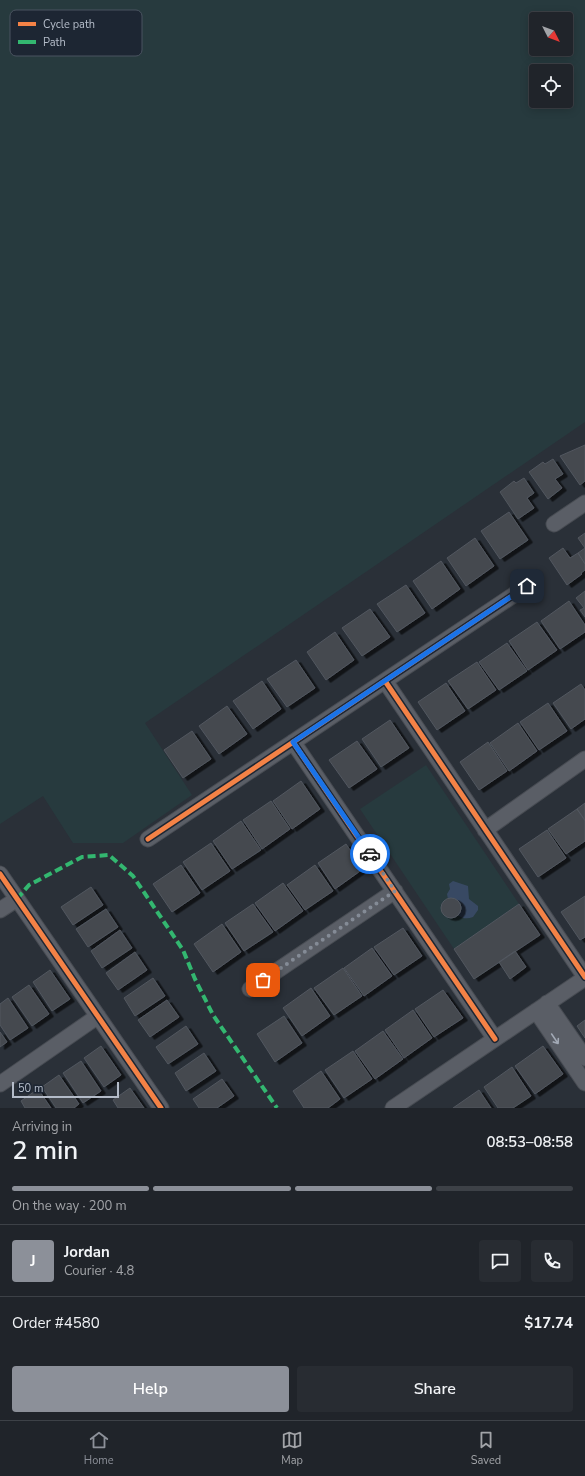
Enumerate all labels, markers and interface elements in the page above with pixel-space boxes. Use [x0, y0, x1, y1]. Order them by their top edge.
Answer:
legend [10, 10, 142, 56]
north arrow [529, 12, 573, 56]
map controls [529, 12, 573, 108]
text: Cycle path [43, 17, 95, 32]
text: Path [43, 35, 66, 50]
button: locate [529, 64, 573, 108]
pin [510, 569, 544, 603]
icon: home [516, 575, 538, 597]
courier [350, 834, 390, 874]
icon: car [359, 843, 381, 865]
pin [246, 963, 280, 997]
icon: bag [252, 969, 274, 991]
one-way arrow [551, 1034, 559, 1045]
scale bar [12, 1080, 119, 1099]
text: 50 m [18, 1081, 43, 1096]
text: Arriving in [12, 1118, 72, 1136]
text: 08:53–08:58 [486, 1132, 573, 1152]
text: 2 min [12, 1133, 78, 1168]
text: On the way · 200 m [12, 1197, 127, 1215]
button: chat [479, 1240, 521, 1282]
button: phone [531, 1240, 573, 1282]
text: Jordan [64, 1242, 110, 1262]
text: J [30, 1251, 36, 1271]
text: Courier · 4.8 [64, 1262, 134, 1280]
text: Order #4580 [12, 1313, 100, 1333]
text: $17.74 [524, 1313, 573, 1333]
button: Help [12, 1366, 289, 1412]
button: Share [297, 1366, 573, 1412]
tab: Home [84, 1429, 114, 1468]
tab: Map [281, 1429, 303, 1468]
tab: Saved [471, 1429, 501, 1468]

